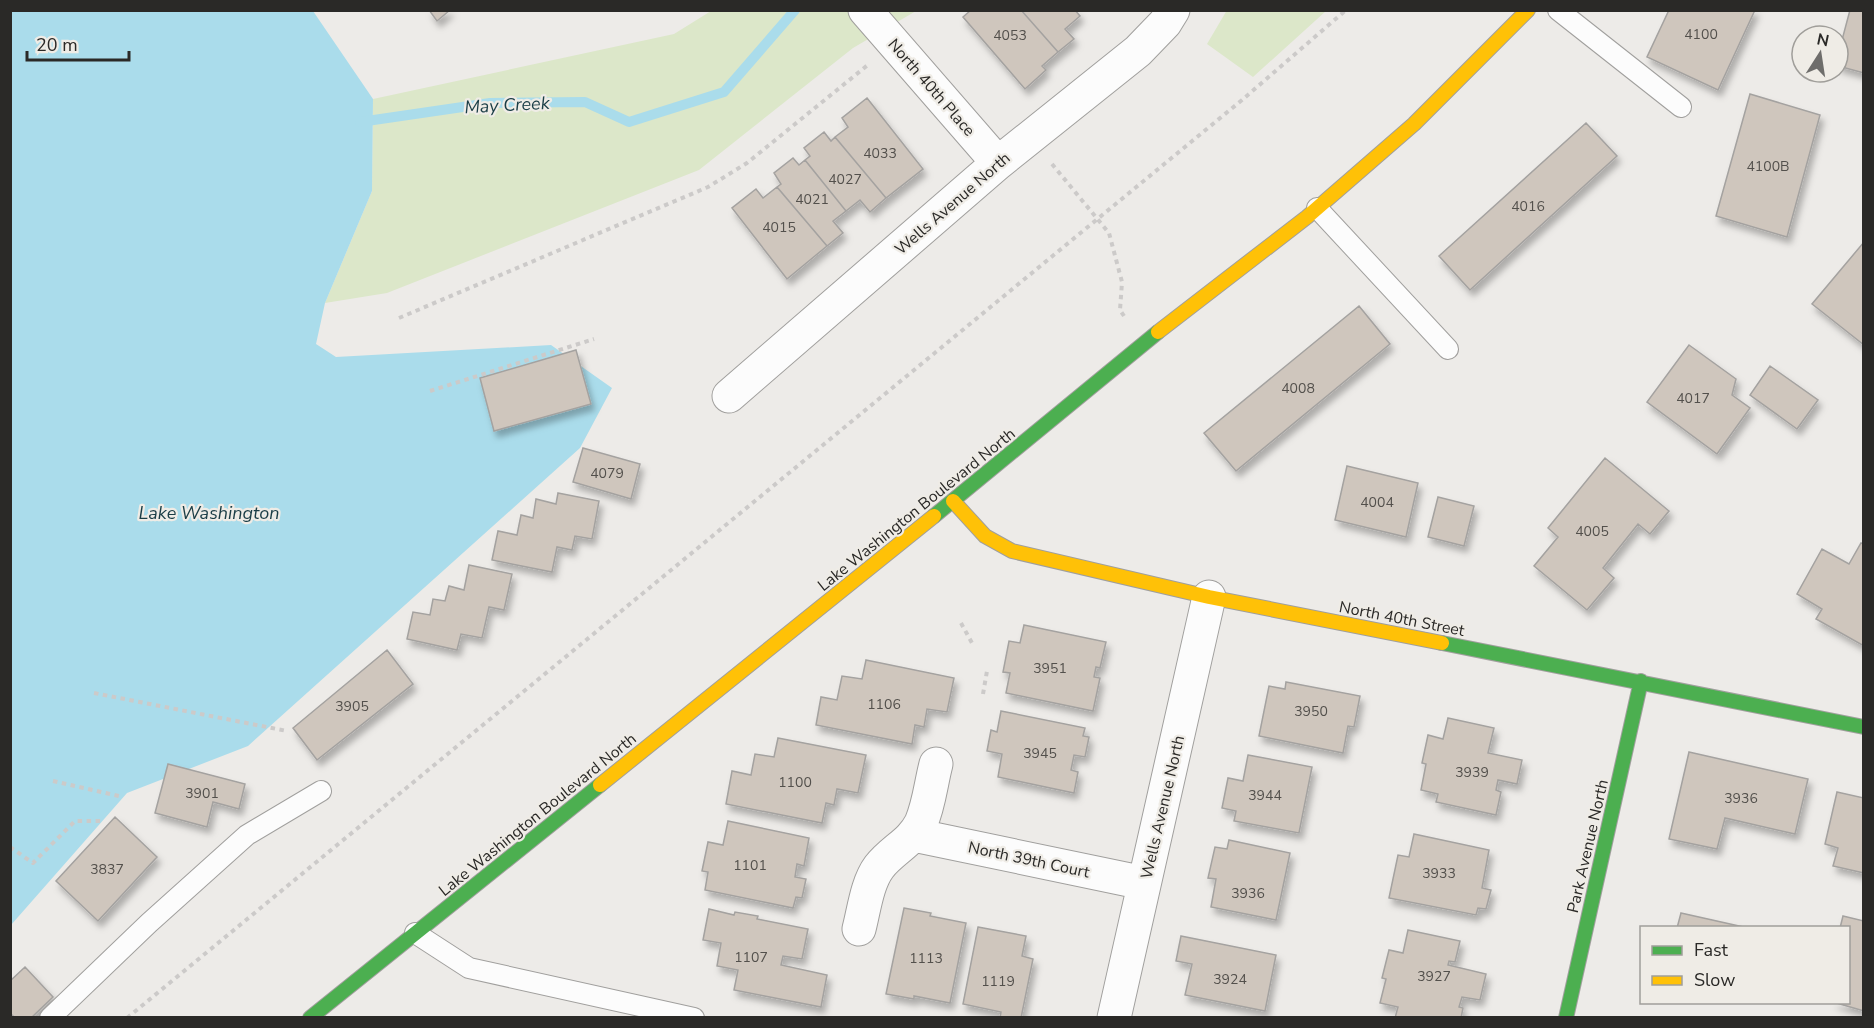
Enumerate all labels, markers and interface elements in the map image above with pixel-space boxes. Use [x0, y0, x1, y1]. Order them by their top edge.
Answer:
scale bar [27, 24, 129, 62]
north arrow [1790, 24, 1850, 84]
house number: 4100 [1684, 25, 1718, 44]
house number: 4053 [993, 26, 1027, 45]
text: N [1815, 28, 1831, 52]
text: 20 m [36, 33, 78, 57]
street label: North 40th Place [883, 34, 980, 141]
water label: May Creek [464, 91, 551, 119]
house number: 4033 [863, 144, 897, 163]
street label: Wells Avenue North [890, 147, 1015, 260]
house number: 4100B [1746, 157, 1790, 176]
house number: 4027 [828, 170, 862, 189]
house number: 4021 [795, 190, 829, 209]
house number: 4016 [1511, 197, 1545, 216]
house number: 4015 [762, 218, 796, 237]
house number: 4008 [1281, 379, 1315, 398]
house number: 4017 [1676, 389, 1710, 408]
street label: Lake Washington Boulevard North [813, 423, 1020, 596]
house number: 4079 [590, 464, 624, 483]
house number: 4004 [1360, 493, 1394, 512]
water label: Lake Washington [139, 501, 279, 525]
house number: 4005 [1575, 522, 1609, 541]
street label: North 40th Street [1337, 596, 1467, 642]
house number: 3951 [1033, 659, 1067, 678]
house number: 1106 [867, 695, 901, 714]
house number: 3905 [335, 697, 369, 716]
house number: 3950 [1294, 702, 1328, 721]
street label: Lake Washington Boulevard North [434, 728, 641, 901]
street label: Wells Avenue North [1136, 733, 1190, 881]
house number: 3945 [1023, 744, 1057, 763]
house number: 3939 [1455, 763, 1489, 782]
house number: 1100 [778, 773, 812, 792]
street label: Park Avenue North [1562, 777, 1614, 915]
house number: 3901 [185, 784, 219, 803]
house number: 3944 [1248, 786, 1282, 805]
house number: 3936 [1724, 789, 1758, 808]
street label: North 39th Court [966, 836, 1092, 884]
house number: 1101 [733, 856, 767, 875]
house number: 3837 [90, 860, 124, 879]
house number: 3933 [1422, 864, 1456, 883]
house number: 3936 [1231, 884, 1265, 903]
legend [1640, 926, 1850, 1004]
text: Fast [1694, 938, 1729, 962]
house number: 1107 [734, 948, 768, 967]
house number: 1113 [909, 949, 943, 968]
house number: 3927 [1417, 967, 1451, 986]
text: Slow [1694, 968, 1735, 992]
house number: 3924 [1213, 970, 1247, 989]
house number: 1119 [981, 972, 1015, 991]

